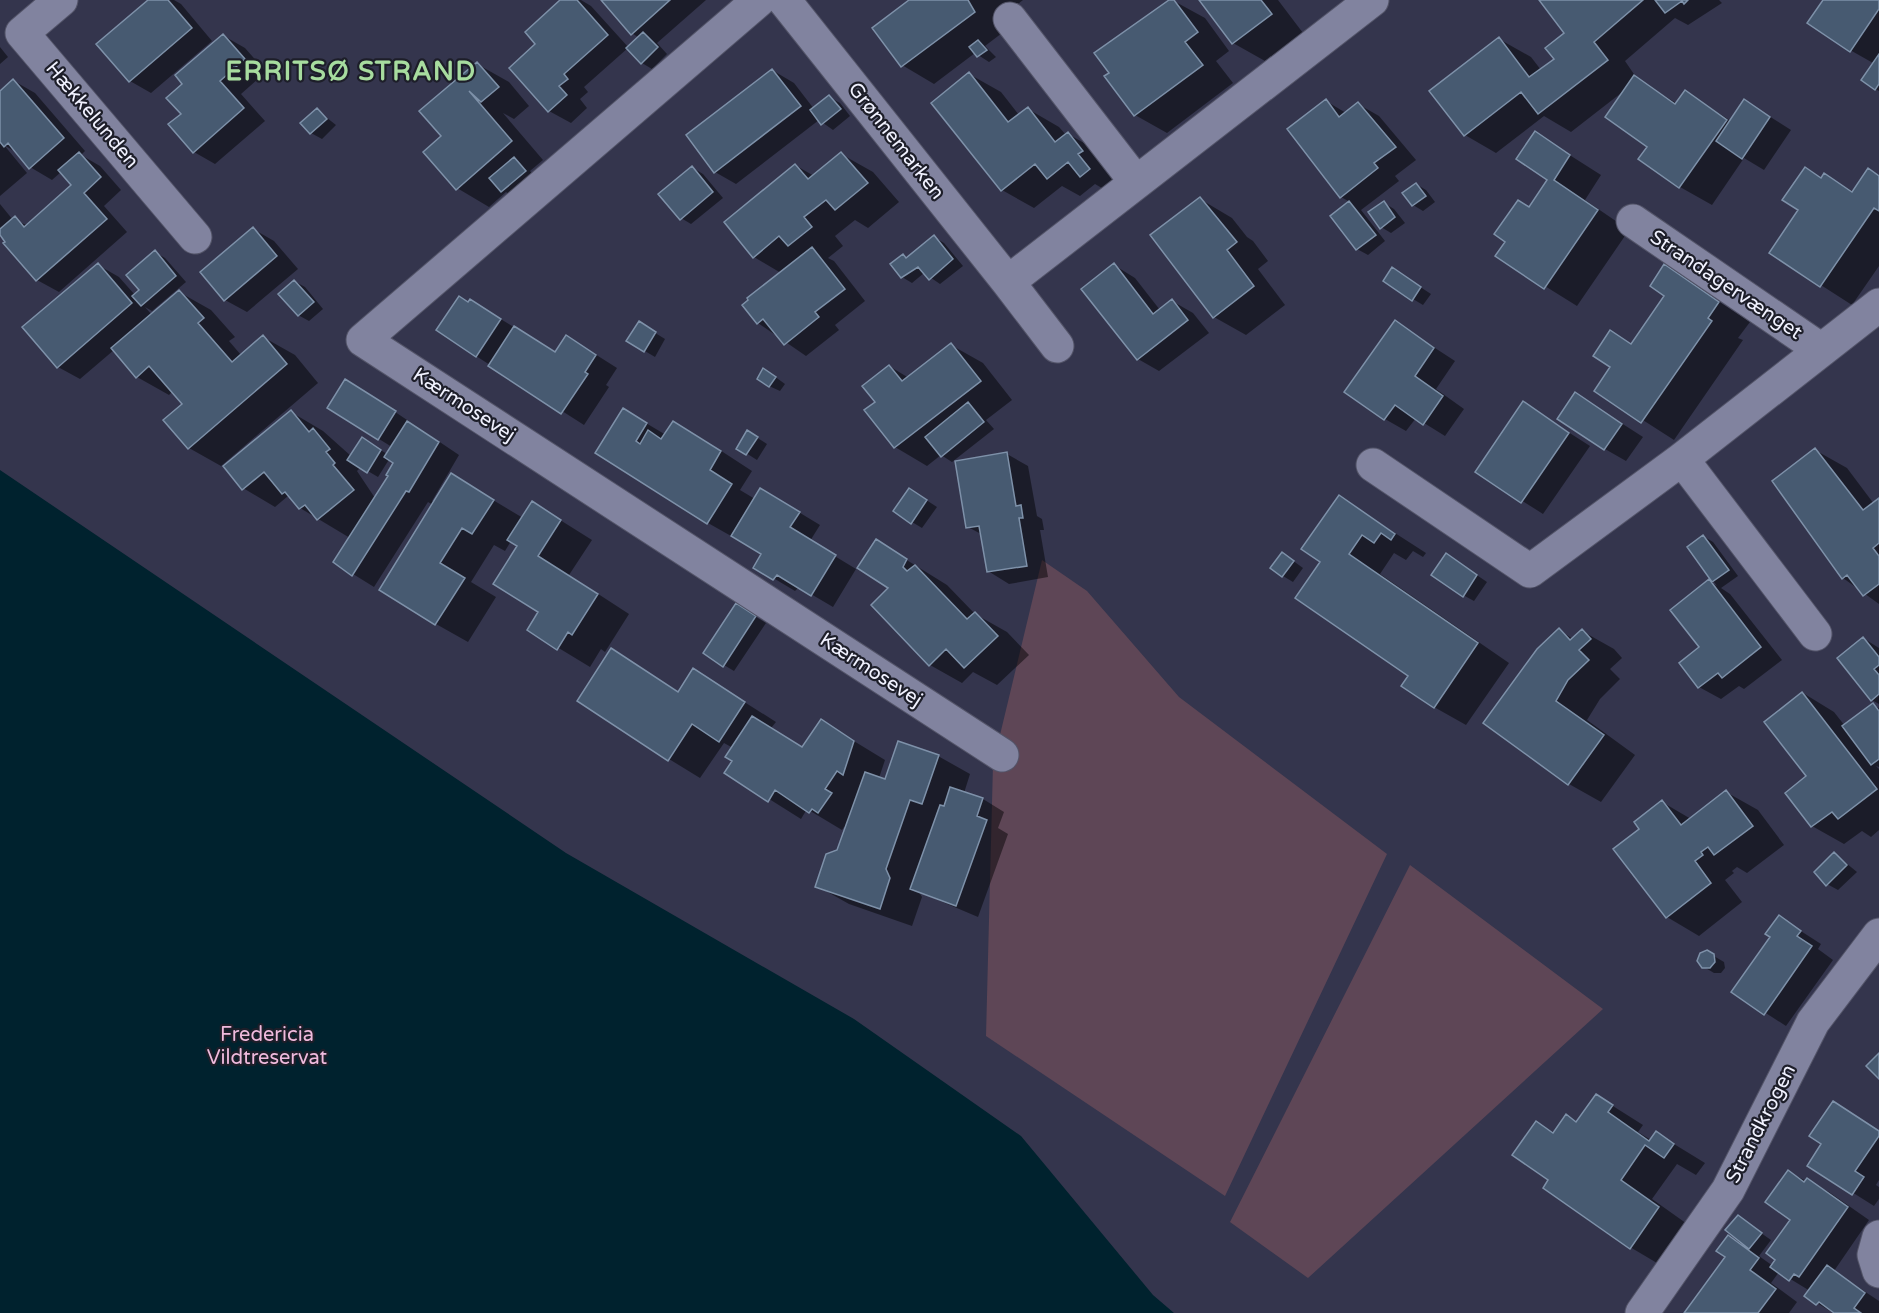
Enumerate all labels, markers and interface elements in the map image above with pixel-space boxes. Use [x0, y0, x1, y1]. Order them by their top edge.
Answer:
district label: ERRITSØ STRAND [226, 56, 476, 87]
street label: Hækkelunden [40, 57, 144, 173]
street label: Grønnemarken [843, 78, 949, 204]
street label: Strandagervænget [1645, 225, 1807, 345]
street label: Kærmosevej [408, 363, 520, 447]
street label: Kærmosevej [815, 628, 927, 712]
park label: Fredericia Vildtreservat [207, 1023, 327, 1070]
street label: Strandkrogen [1721, 1061, 1801, 1187]

